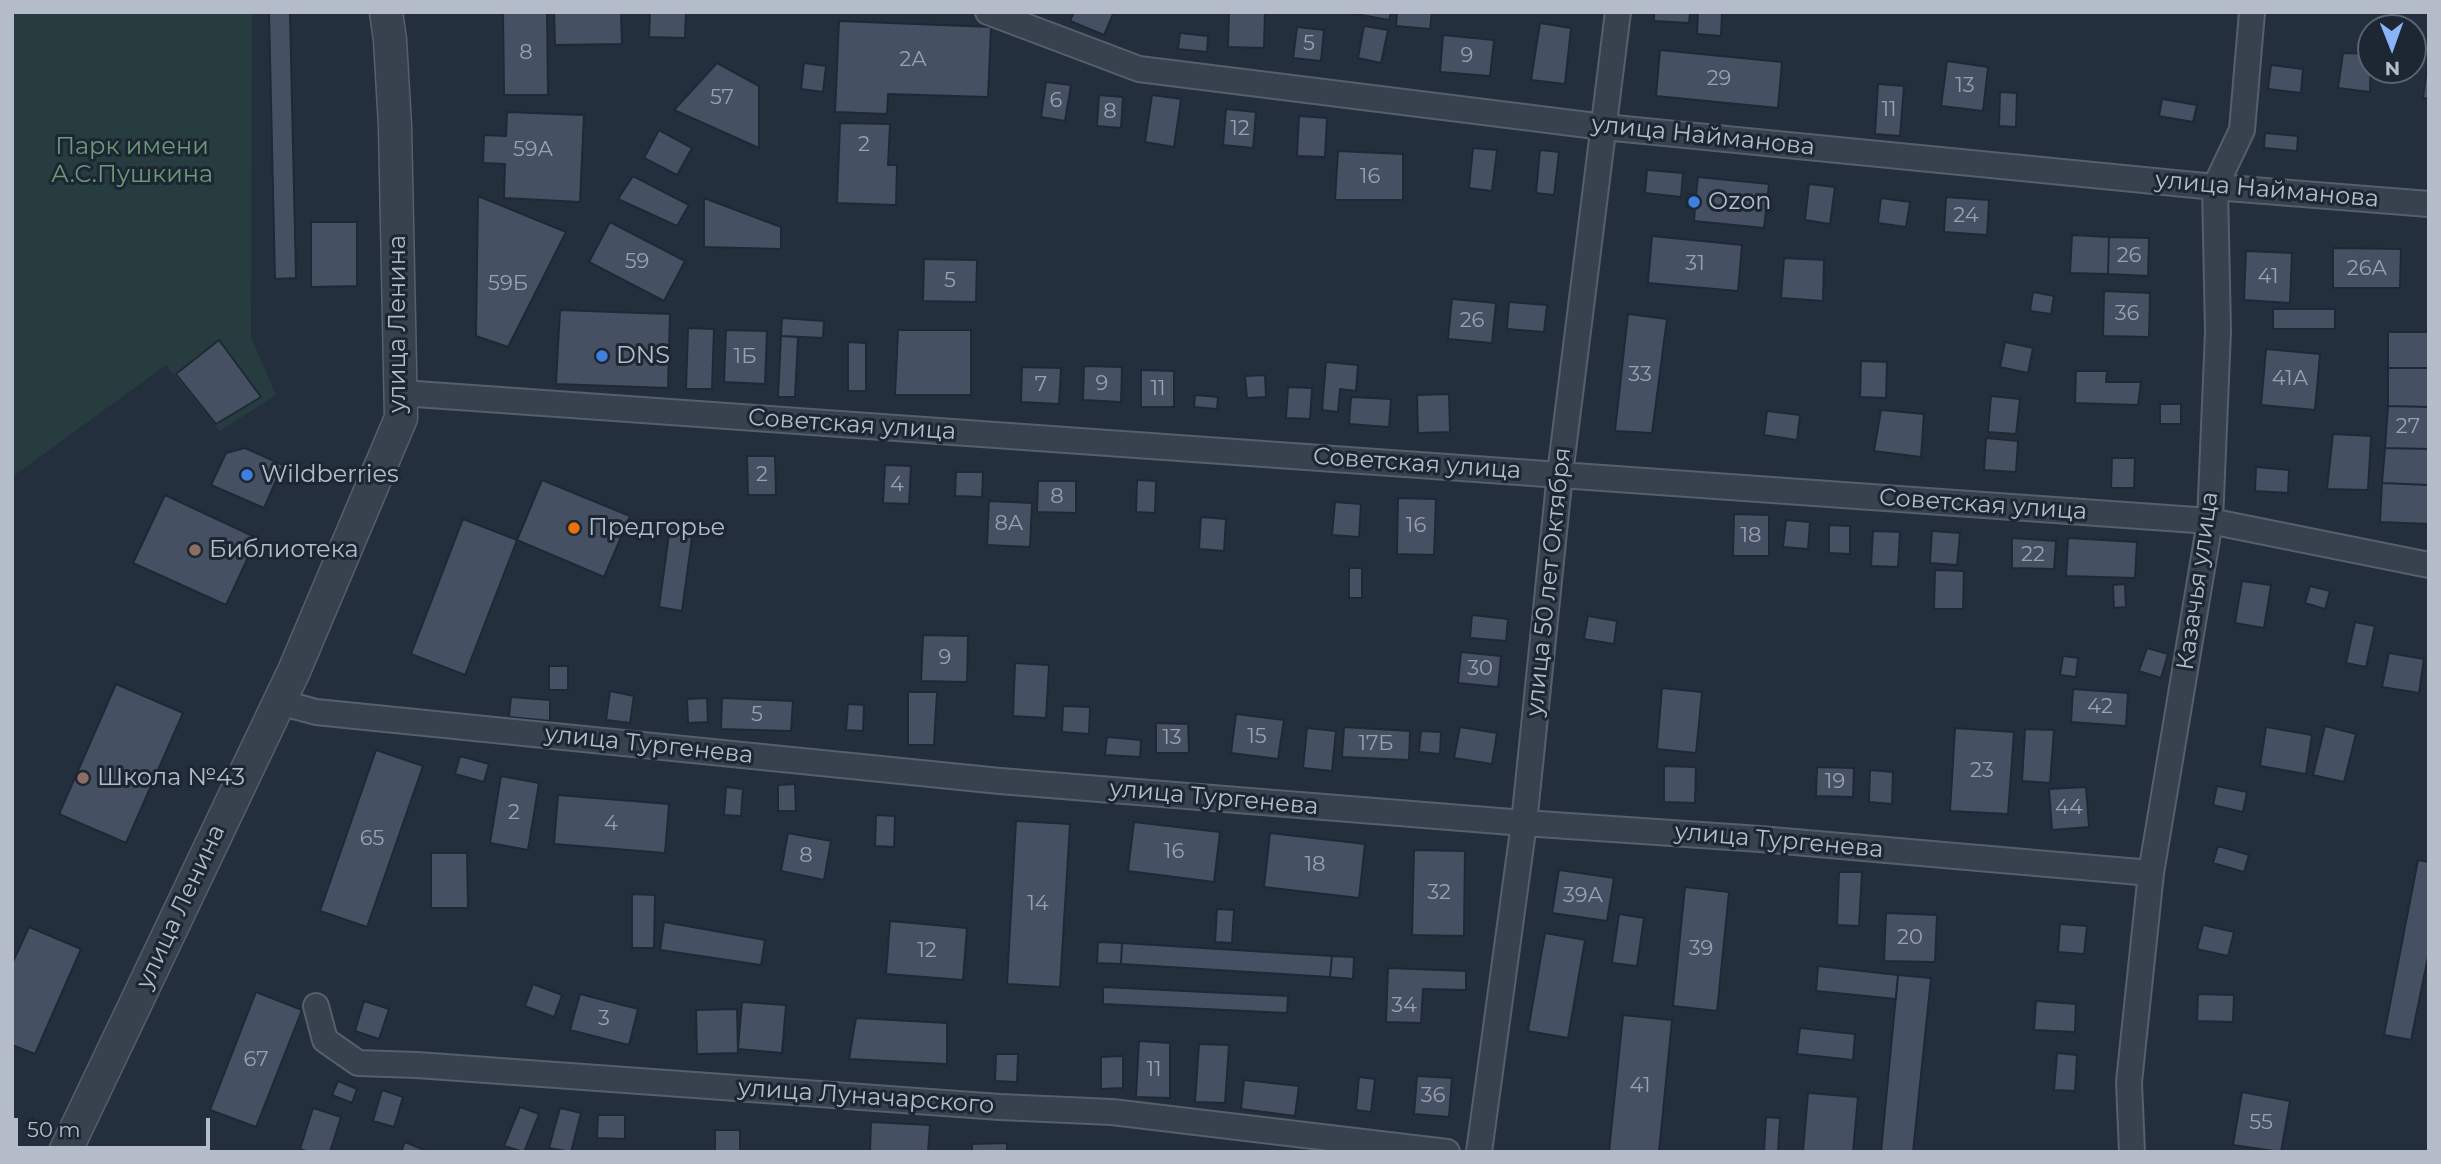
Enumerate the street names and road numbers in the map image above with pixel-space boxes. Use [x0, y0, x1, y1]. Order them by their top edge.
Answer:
street label: улица Найманова [1590, 110, 1816, 162]
street label: улица Найманова [2154, 166, 2380, 214]
street label: улица Ленина [384, 235, 412, 413]
street label: Советская улица [747, 403, 957, 447]
street label: Советская улица [1312, 442, 1522, 486]
street label: улица 50 лет Октября [1521, 446, 1577, 718]
street label: Советская улица [1878, 483, 2088, 527]
street label: Казачья улица [2171, 490, 2225, 672]
street label: улица Тургенева [543, 720, 755, 770]
street label: улица Тургенева [1108, 775, 1320, 821]
street label: улица Тургенева [1673, 818, 1885, 864]
street label: улица Ленина [130, 820, 232, 994]
street label: улица Луначарского [737, 1074, 995, 1120]

